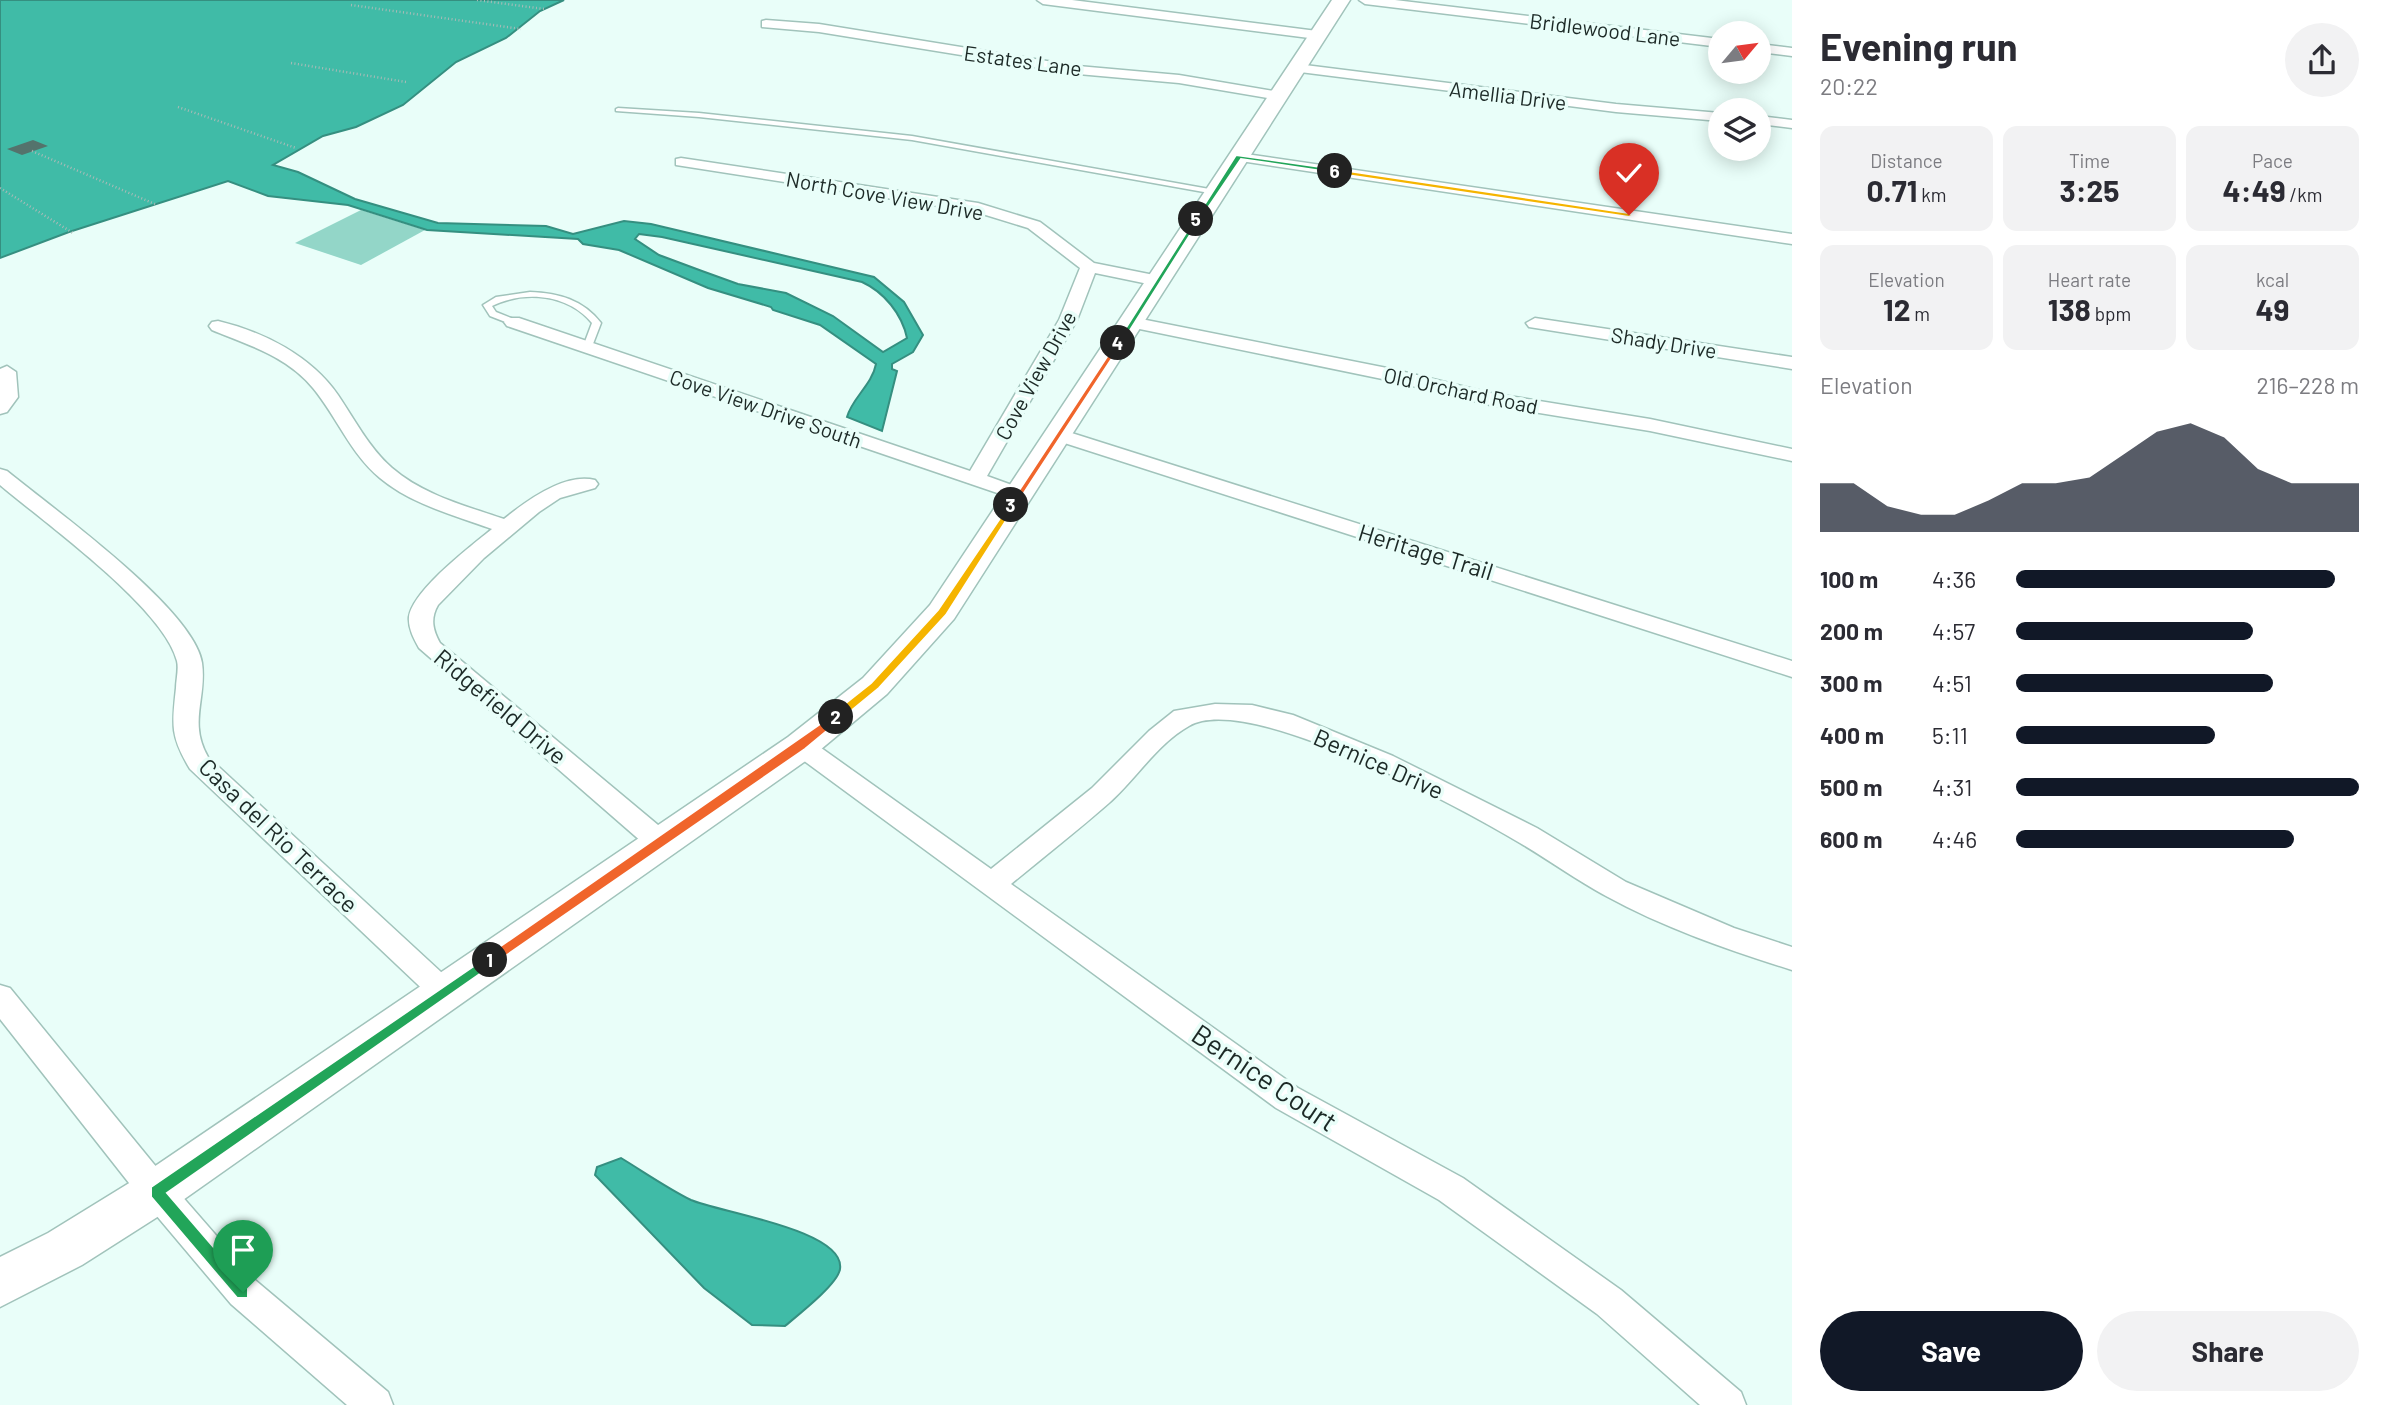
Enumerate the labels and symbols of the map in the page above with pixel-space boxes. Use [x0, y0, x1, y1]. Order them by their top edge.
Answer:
street label: Bridlewood Lane [1528, 7, 1682, 51]
north arrow [1708, 21, 1771, 84]
street label: Estates Lane [962, 39, 1084, 81]
street label: Amellia Drive [1448, 75, 1568, 115]
pin [1599, 143, 1659, 215]
pin: 6 [1318, 154, 1352, 188]
street label: North Cove View Drive [784, 165, 986, 225]
pin: 5 [1178, 202, 1214, 236]
street label: Cove View Drive [989, 306, 1081, 444]
street label: Shady Drive [1609, 321, 1719, 363]
pin: 4 [1100, 326, 1136, 360]
street label: Old Orchard Road [1382, 361, 1540, 419]
street label: Cove View Drive South [667, 363, 865, 453]
pin: 3 [993, 488, 1028, 522]
street label: Heritage Trail [1355, 517, 1497, 585]
street label: Ridgefield Drive [429, 642, 573, 770]
pin: 2 [818, 700, 854, 734]
street label: Bernice Drive [1310, 721, 1448, 805]
street label: Casa del Rio Terrace [193, 752, 365, 918]
pin: 1 [472, 942, 508, 978]
street label: Bernice Court [1186, 1016, 1344, 1138]
pin [213, 1220, 273, 1292]

